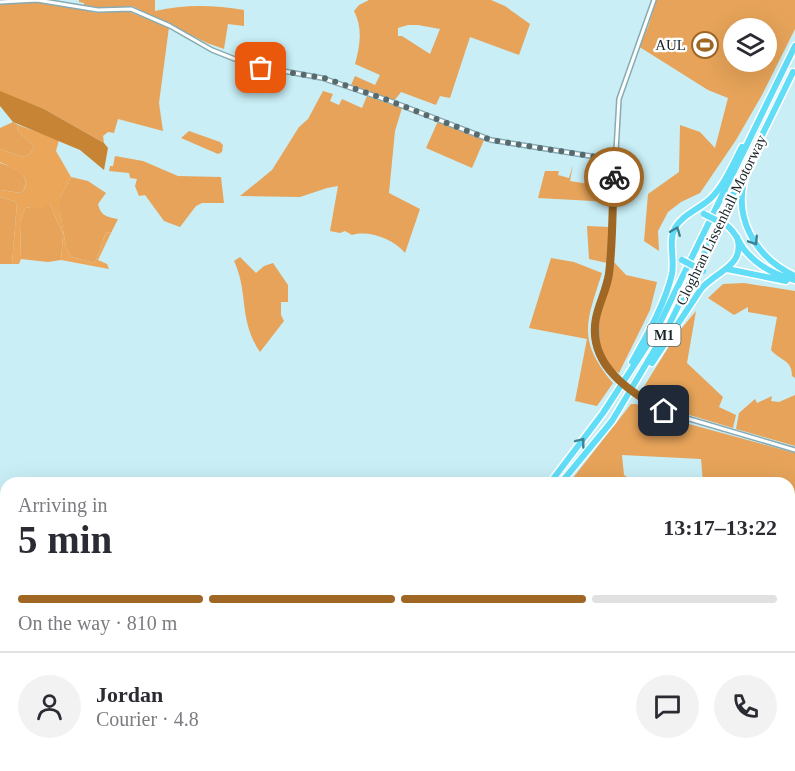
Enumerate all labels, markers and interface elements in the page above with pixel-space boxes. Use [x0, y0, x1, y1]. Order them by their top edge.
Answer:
map controls [723, 18, 777, 72]
button: layers [723, 18, 777, 72]
sports icon: AUL [690, 30, 720, 60]
place label: AUL [655, 37, 686, 53]
pin [235, 42, 286, 93]
icon: bag [244, 51, 277, 84]
street label: Cloghran Lissenhall Motorway [673, 132, 769, 308]
courier [584, 147, 644, 207]
icon: bike [598, 161, 631, 194]
one-way arrow [668, 226, 681, 236]
one-way arrow [747, 234, 758, 245]
road number: M1 [648, 324, 680, 346]
pin [638, 385, 689, 436]
icon: home [647, 394, 680, 427]
one-way arrow [574, 438, 585, 449]
text: Arriving in [18, 494, 107, 516]
text: 13:17–13:22 [663, 515, 777, 540]
text: 5 min [18, 518, 112, 561]
text: On the way · 810 m [18, 612, 177, 634]
button: person [18, 675, 81, 738]
button: chat [636, 675, 699, 738]
button: phone [714, 675, 777, 738]
text: Jordan [96, 682, 163, 707]
text: Courier · 4.8 [96, 708, 199, 730]

